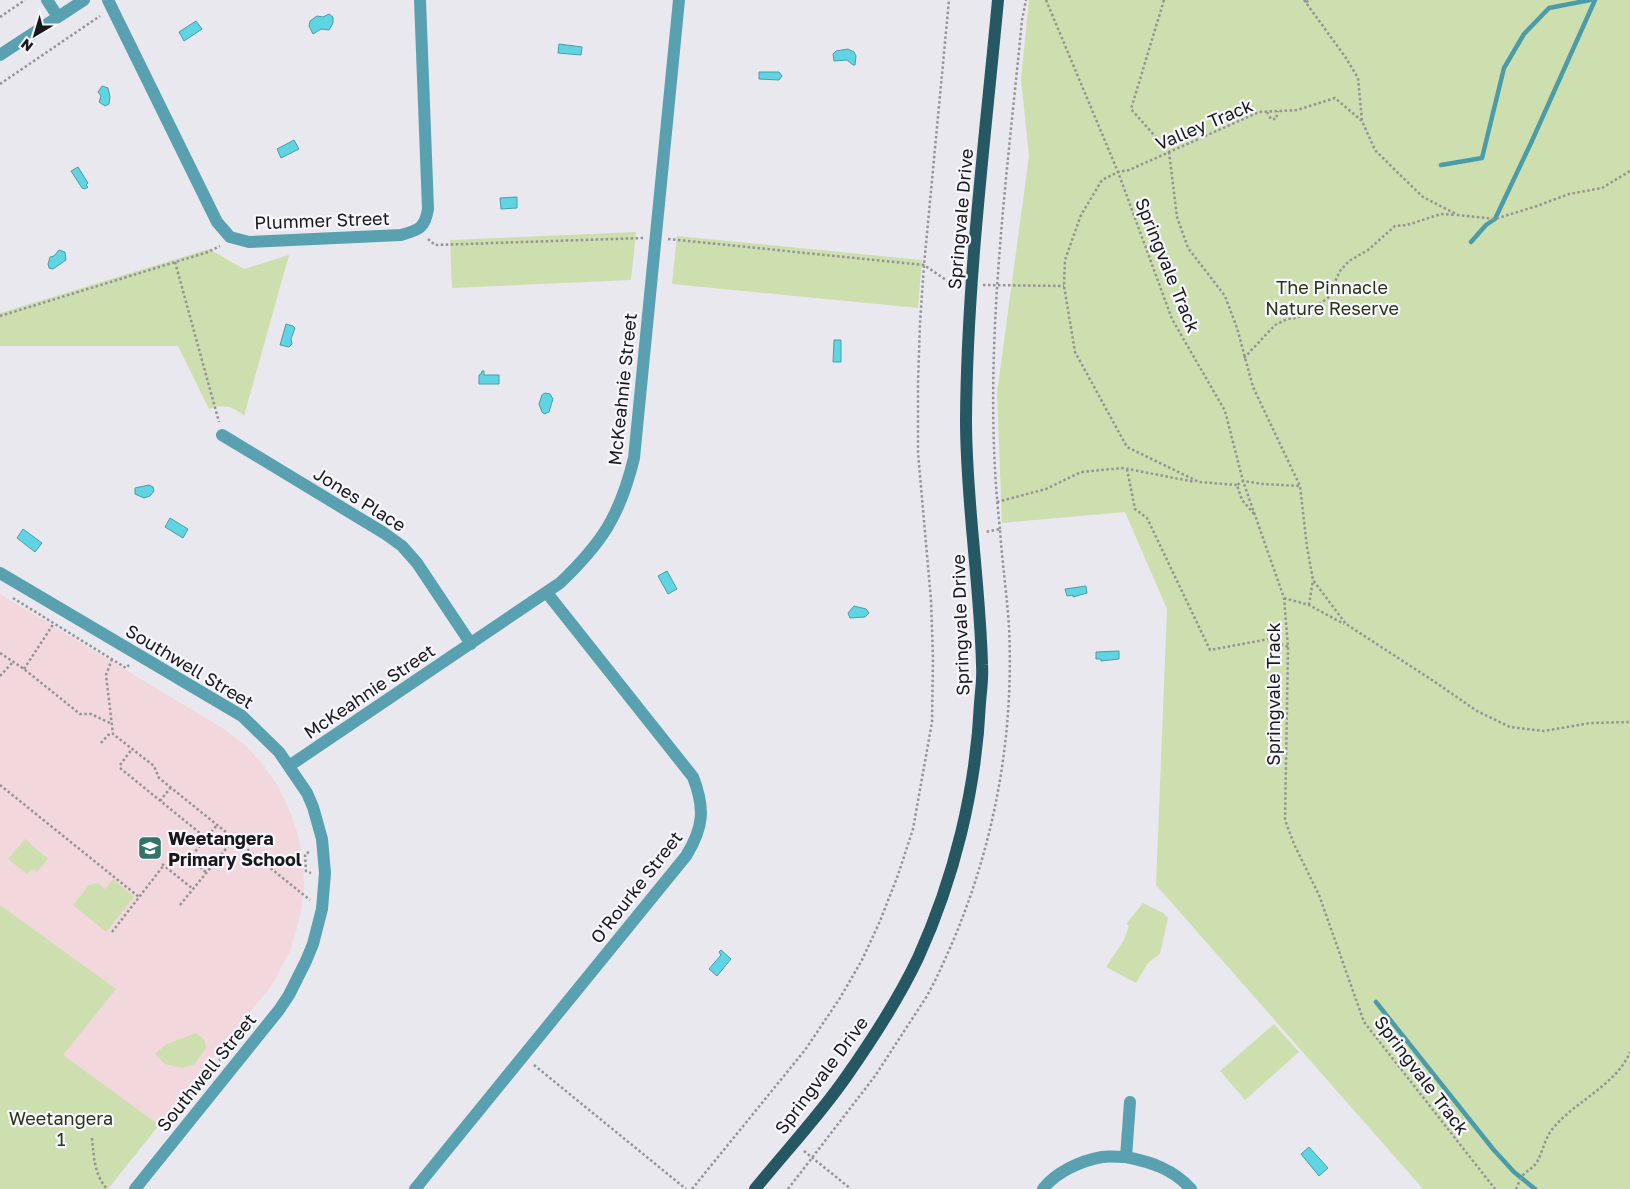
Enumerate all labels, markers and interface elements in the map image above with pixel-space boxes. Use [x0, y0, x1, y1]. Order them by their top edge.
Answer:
north arrow [10, 10, 60, 60]
text: N [17, 36, 36, 56]
street label: Valley Track [1152, 94, 1256, 154]
street label: Springvale Drive [943, 148, 977, 290]
street label: Springvale Track [1131, 194, 1205, 336]
street label: Plummer Street [254, 207, 390, 233]
park label: The Pinnacle Nature Reserve [1265, 276, 1399, 319]
street label: McKeahnie Street [603, 312, 641, 466]
street label: Jones Place [310, 462, 410, 536]
street label: Springvale Drive [947, 554, 973, 696]
street label: Southwell Street [122, 619, 258, 713]
street label: Springvale Track [1262, 622, 1284, 766]
street label: McKeahnie Street [299, 639, 439, 743]
place label: Weetangera Primary School [168, 827, 302, 870]
street label: O'Rourke Street [585, 827, 687, 947]
school or university icon: Weetangera Primary School [137, 835, 163, 861]
street label: Southwell Street [152, 1009, 260, 1135]
street label: Springvale Track [1370, 1011, 1474, 1139]
street label: Springvale Drive [770, 1012, 872, 1138]
park label: Weetangera 1 [9, 1107, 113, 1150]

